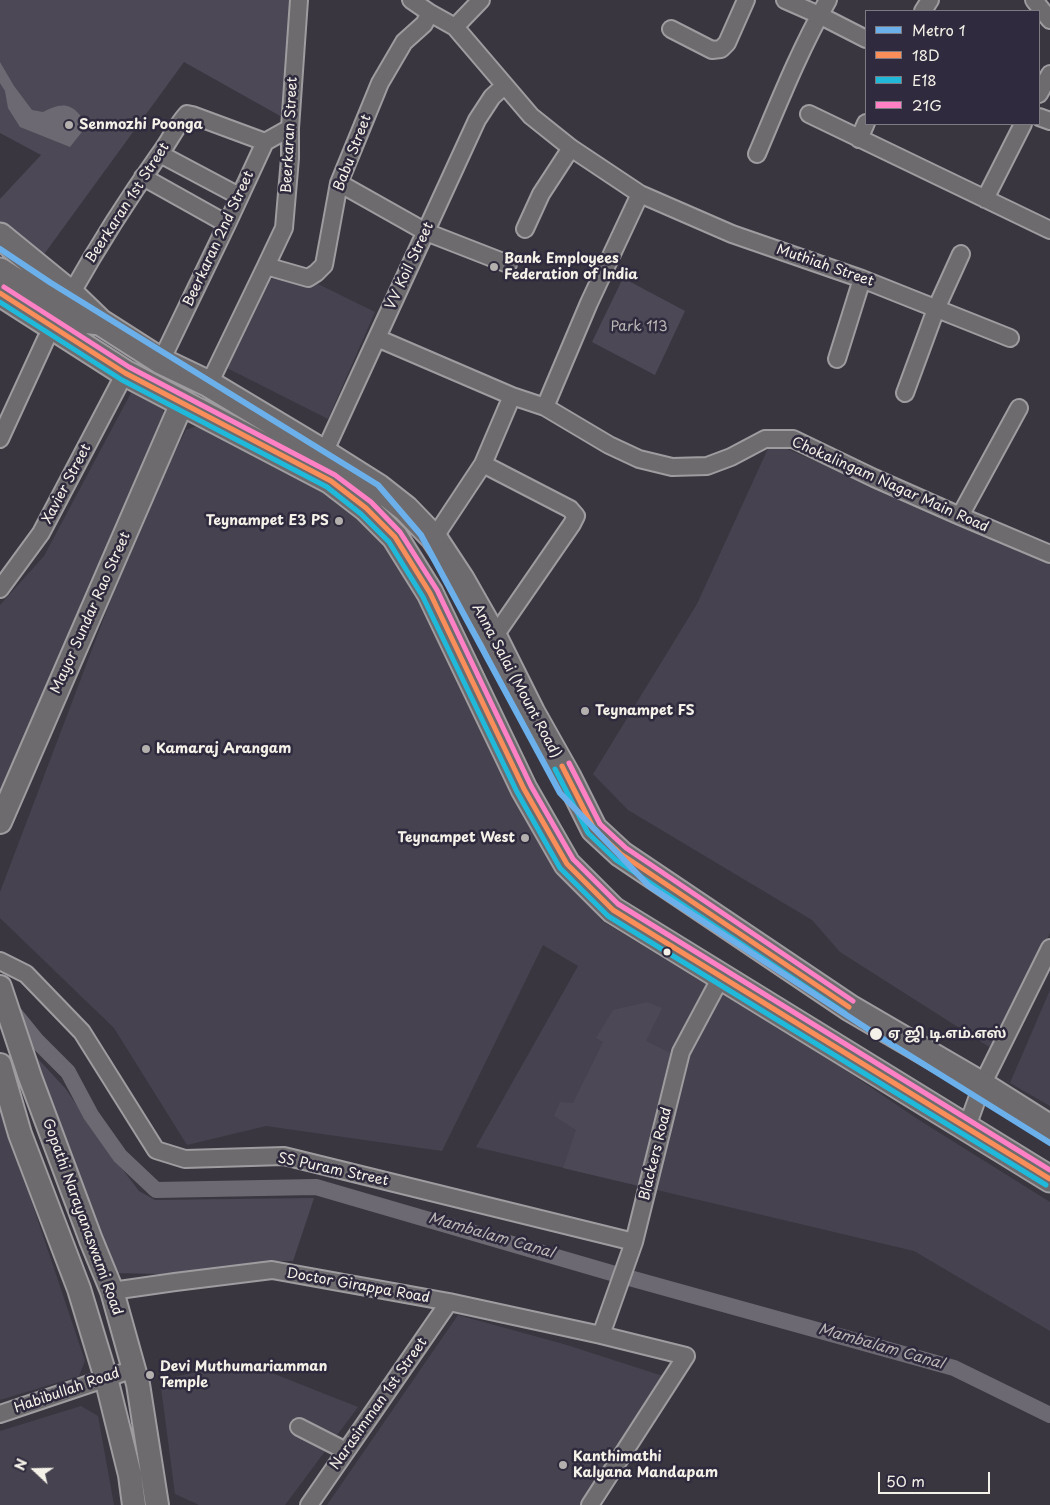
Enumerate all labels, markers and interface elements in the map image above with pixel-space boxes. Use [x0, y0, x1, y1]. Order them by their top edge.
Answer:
legend [865, 10, 1040, 125]
text: Metro 1 [912, 18, 966, 41]
text: 18D [912, 43, 940, 66]
text: E18 [912, 68, 937, 91]
street label: Beerkaran Street [279, 76, 301, 194]
text: 21G [912, 93, 942, 116]
street label: Babu Street [331, 112, 375, 194]
place label: Senmozhi Poonga [79, 117, 203, 133]
marker: Senmozhi Poonga [63, 119, 75, 131]
street label: Beerkaran 1st Street [83, 140, 173, 266]
street label: Beerkaran 2nd Street [180, 168, 258, 310]
street label: VV Koil Street [382, 220, 438, 312]
street label: Muthiah Street [774, 241, 876, 291]
place label: Bank Employees Federation of India [504, 251, 638, 284]
marker: Bank Employees Federation of India [488, 261, 500, 273]
park label: Park 113 [610, 319, 668, 335]
street label: Chokalingam Nagar Main Road [789, 434, 991, 536]
street label: Xavier Street [39, 441, 95, 527]
place label: Teynampet E3 PS [206, 513, 329, 529]
marker: Teynampet E3 PS [333, 515, 345, 527]
street label: Mayor Sundar Rao Street [48, 530, 134, 696]
street label: Anna Salai (Mount Road) [468, 601, 564, 761]
place label: Teynampet FS [595, 703, 694, 719]
marker: Teynampet FS [579, 705, 591, 717]
place label: Kamaraj Arangam [156, 741, 291, 757]
marker: Kamaraj Arangam [140, 743, 152, 755]
place label: Teynampet West [397, 830, 515, 846]
marker: Teynampet West [519, 832, 531, 844]
unlabelled marker [662, 947, 672, 957]
marker: ஏ ஜி டி.எம்.எஸ் [868, 1026, 884, 1042]
place label: ஏ ஜி டி.எம்.எஸ் [888, 1026, 1006, 1042]
street label: Blackers Road [636, 1106, 676, 1202]
street label: Gopathi Narayanaswami Road [38, 1116, 126, 1318]
street label: SS Puram Street [276, 1150, 390, 1190]
water label: Mambalam Canal [426, 1209, 556, 1263]
street label: Doctor Girappa Road [285, 1265, 431, 1307]
water label: Mambalam Canal [816, 1320, 946, 1374]
street label: Narasimman 1st Street [327, 1335, 431, 1473]
place label: Devi Muthumariamman Temple [160, 1359, 327, 1391]
street label: Habibullah Road [12, 1365, 122, 1417]
marker: Devi Muthumariamman Temple [144, 1369, 156, 1381]
north arrow [10, 1445, 60, 1495]
place label: Kanthimathi Kalyana Mandapam [573, 1449, 718, 1481]
text: N [9, 1456, 32, 1473]
marker: Kanthimathi Kalyana Mandapam [557, 1459, 569, 1471]
scale bar [880, 1462, 992, 1494]
text: 50 m [886, 1469, 925, 1492]

